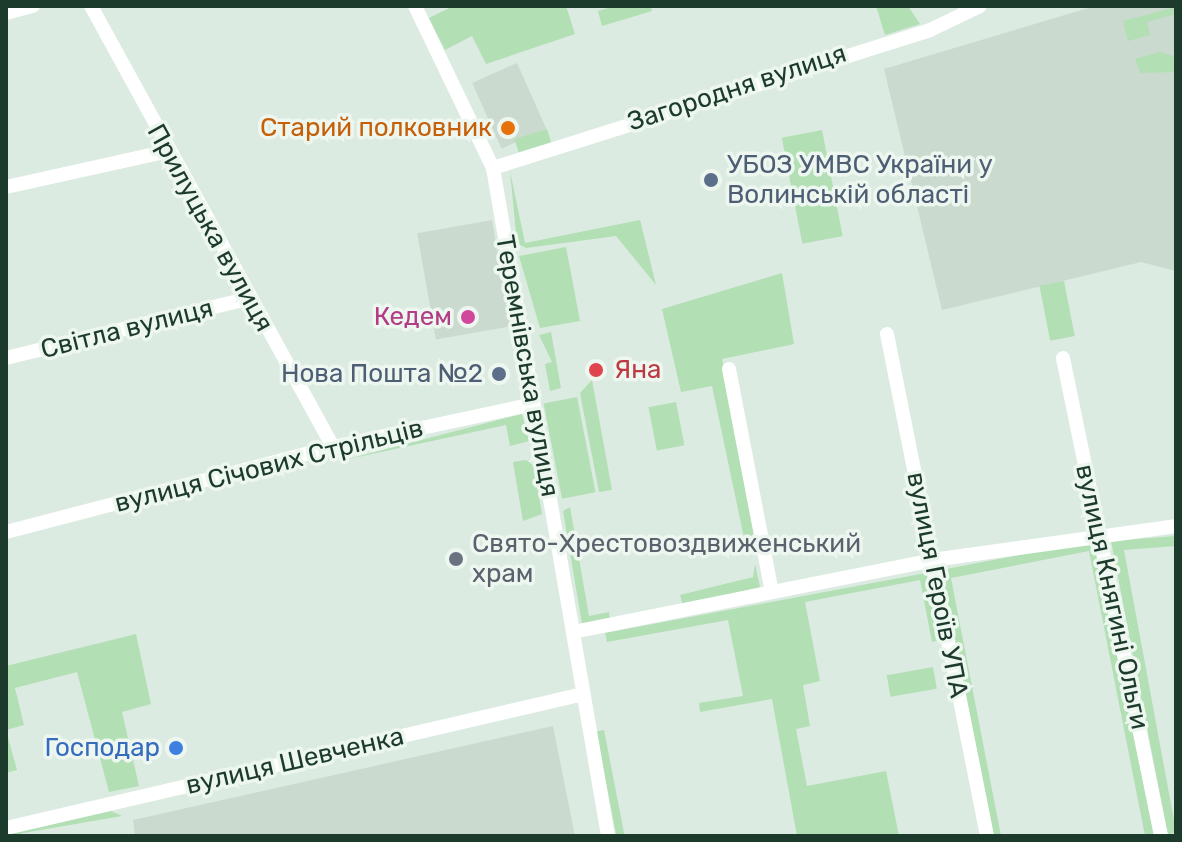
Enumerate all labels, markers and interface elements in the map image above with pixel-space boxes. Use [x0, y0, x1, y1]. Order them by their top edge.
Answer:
street label: Загородня вулиця [624, 38, 850, 138]
place label: Старий полковник [260, 112, 492, 144]
street label: Прилуцька вулиця [140, 119, 280, 337]
marker: Старий полковник [499, 119, 517, 137]
place label: УБОЗ УМВС України у Волинськiй області [727, 149, 993, 210]
marker: УБОЗ УМВС України у Волинськiй області [702, 171, 720, 189]
street label: Теремнівська вулиця [489, 233, 565, 499]
street label: Світла вулиця [38, 293, 216, 365]
place label: Кедем [374, 301, 452, 333]
marker: Кедем [459, 308, 477, 326]
place label: Яна [614, 354, 661, 386]
place label: Нова Пошта №2 [281, 358, 483, 390]
marker: Яна [585, 359, 607, 381]
marker: Нова Пошта №2 [490, 365, 508, 383]
street label: вулиця Січових Стрільців [112, 413, 426, 519]
street label: вулиця Княгині Ольги [1069, 462, 1155, 732]
street label: вулиця Героїв УПА [900, 469, 974, 701]
place label: Свято-Хрестовоздвиженський храм [472, 528, 861, 590]
marker: Свято-Хрестовоздвиженський храм [447, 550, 465, 568]
street label: вулиця Шевченка [183, 721, 407, 801]
place label: Господар [45, 732, 160, 764]
marker: Господар [167, 739, 185, 757]

